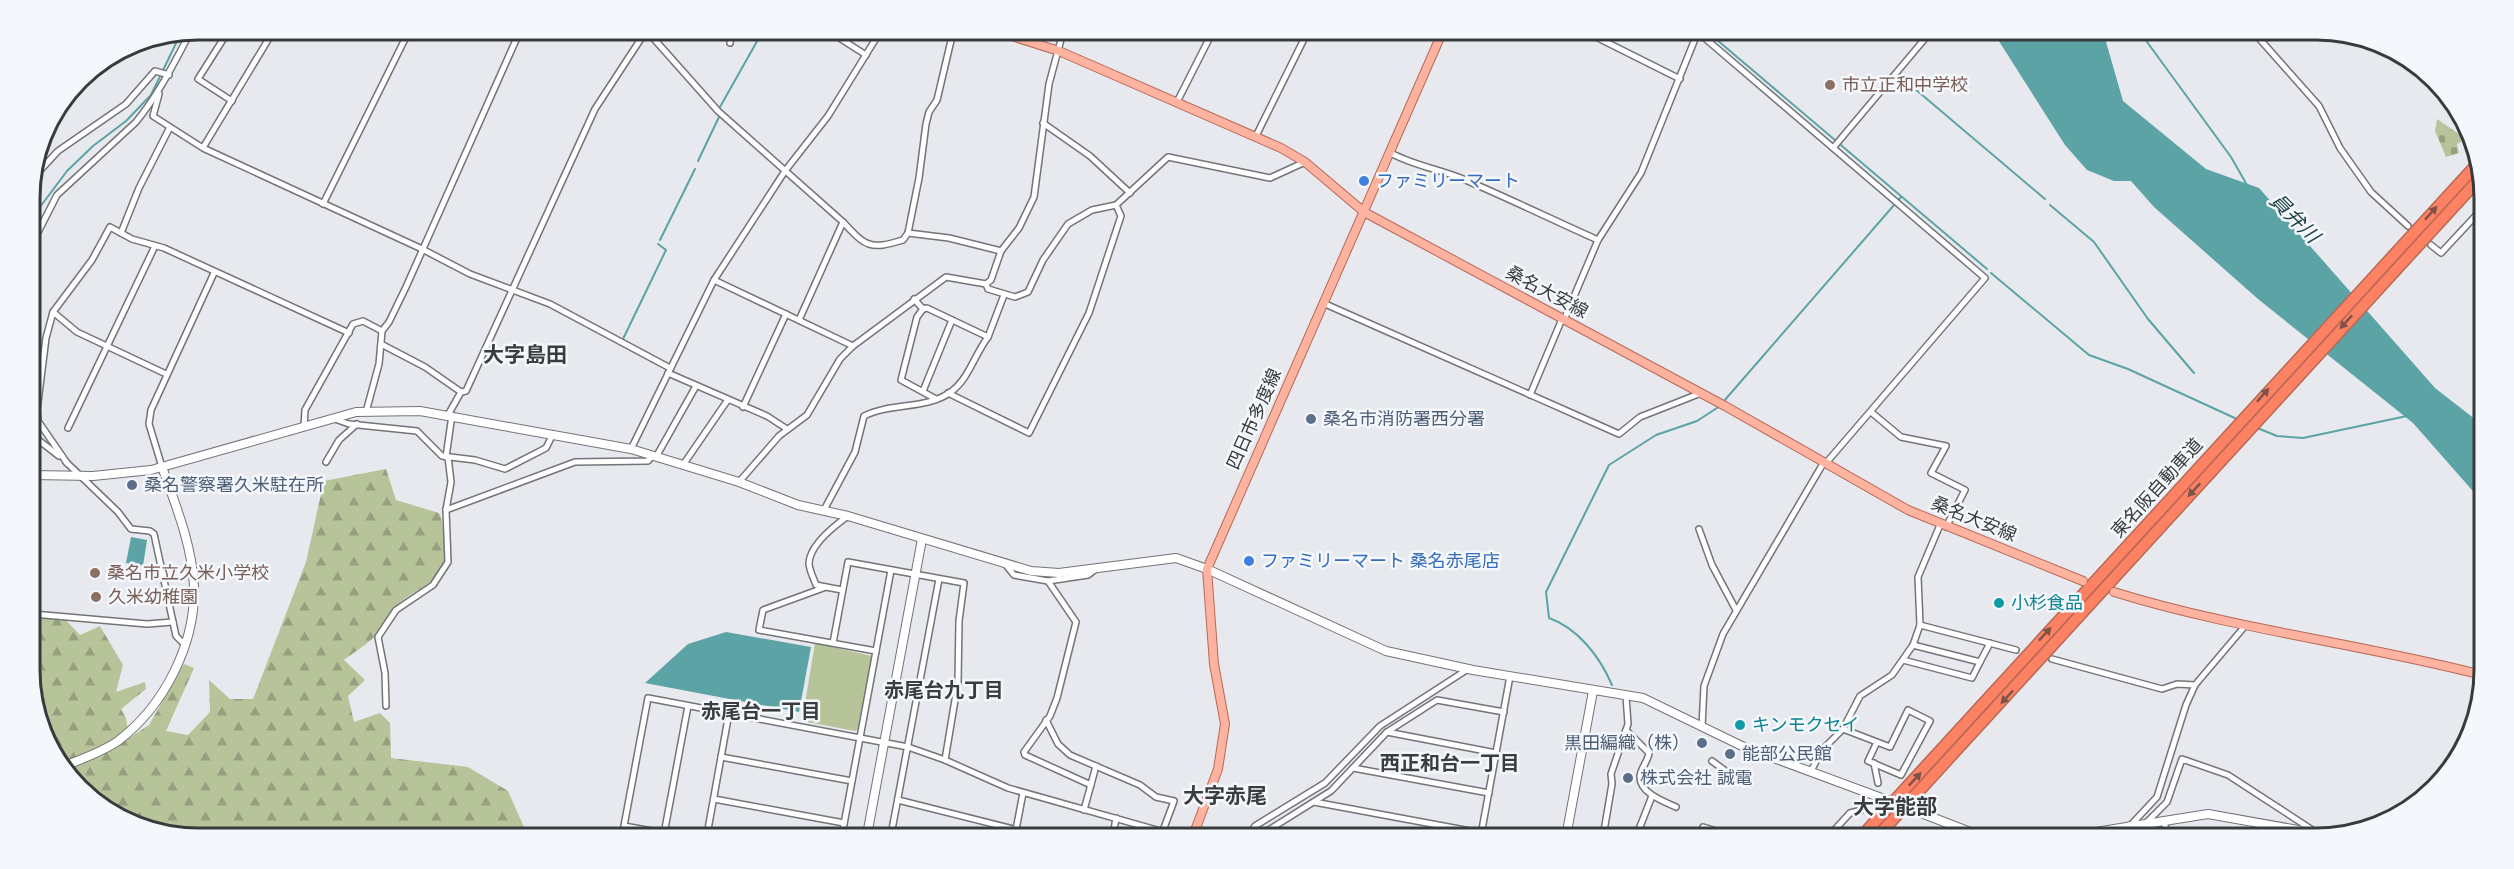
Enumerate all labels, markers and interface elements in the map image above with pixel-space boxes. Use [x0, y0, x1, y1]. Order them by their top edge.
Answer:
place label: 市立正和中学校 [1842, 72, 1968, 96]
marker: 市立正和中学校 [1823, 78, 1837, 92]
place label: ファミリーマート [1376, 168, 1520, 192]
marker: ファミリーマート [1357, 174, 1371, 188]
water label: 員弁川 [2265, 187, 2328, 250]
one-way arrow [2424, 207, 2438, 221]
street label: 桑名大安線 [1502, 259, 1593, 323]
one-way arrow [2339, 314, 2353, 329]
district label: 大字島田 [483, 340, 567, 368]
street label: 四日市多度線 [1220, 364, 1286, 473]
one-way arrow [2256, 388, 2269, 403]
place label: 桑名市消防署西分署 [1323, 406, 1485, 430]
marker: 桑名市消防署西分署 [1304, 412, 1318, 426]
street label: 東名阪自動車道 [2105, 432, 2207, 542]
place label: 桑名警察署久米駐在所 [144, 472, 324, 496]
marker: 桑名警察署久米駐在所 [125, 478, 139, 492]
one-way arrow [2187, 483, 2201, 498]
street label: 桑名大安線 [1928, 490, 2021, 546]
place label: ファミリーマート 桑名赤尾店 [1261, 548, 1500, 572]
marker: ファミリーマート 桑名赤尾店 [1242, 554, 1256, 568]
place label: 桑名市立久米小学校 [107, 560, 269, 584]
marker: 桑名市立久米小学校 [88, 566, 102, 580]
place label: 久米幼稚園 [108, 584, 198, 608]
marker: 久米幼稚園 [89, 590, 103, 604]
place label: 小杉食品 [2011, 590, 2083, 614]
marker: 小杉食品 [1992, 596, 2006, 610]
one-way arrow [2038, 627, 2051, 642]
district label: 赤尾台九丁目 [884, 676, 1004, 703]
one-way arrow [2000, 690, 2014, 704]
district label: 赤尾台一丁目 [701, 697, 821, 724]
place label: キンモクセイ [1752, 712, 1859, 736]
marker: キンモクセイ [1733, 718, 1747, 732]
place label: 黒田編織（株） [1564, 730, 1690, 754]
marker: 黒田編織（株） [1695, 736, 1709, 750]
place label: 能部公民館 [1742, 741, 1832, 765]
marker: 能部公民館 [1723, 747, 1737, 761]
district label: 西正和台一丁目 [1380, 749, 1520, 776]
place label: 株式会社 誠電 [1640, 765, 1753, 789]
marker: 株式会社 誠電 [1621, 771, 1635, 785]
one-way arrow [1908, 772, 1921, 787]
district label: 大字赤尾 [1183, 781, 1267, 809]
district label: 大字能部 [1853, 792, 1937, 820]

